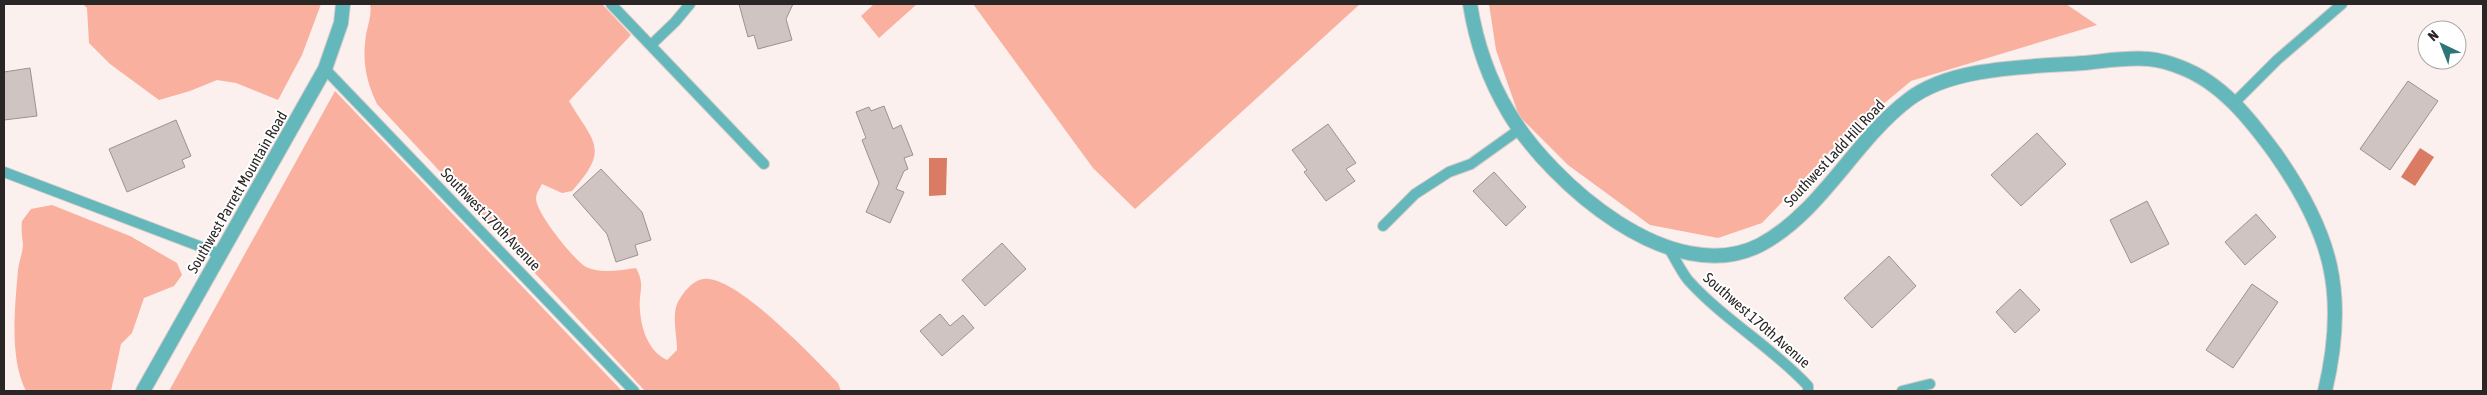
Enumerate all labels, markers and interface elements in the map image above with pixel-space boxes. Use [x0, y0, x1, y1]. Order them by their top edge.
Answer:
north arrow [2417, 20, 2467, 70]
text: N [2425, 27, 2442, 44]
street label: Southwest Ladd Hill Road [1780, 96, 1888, 210]
street label: Southwest Parrett Mountain Road [184, 108, 290, 276]
street label: Southwest 170th Avenue [438, 164, 544, 274]
street label: Southwest 170th Avenue [1700, 269, 1814, 371]

